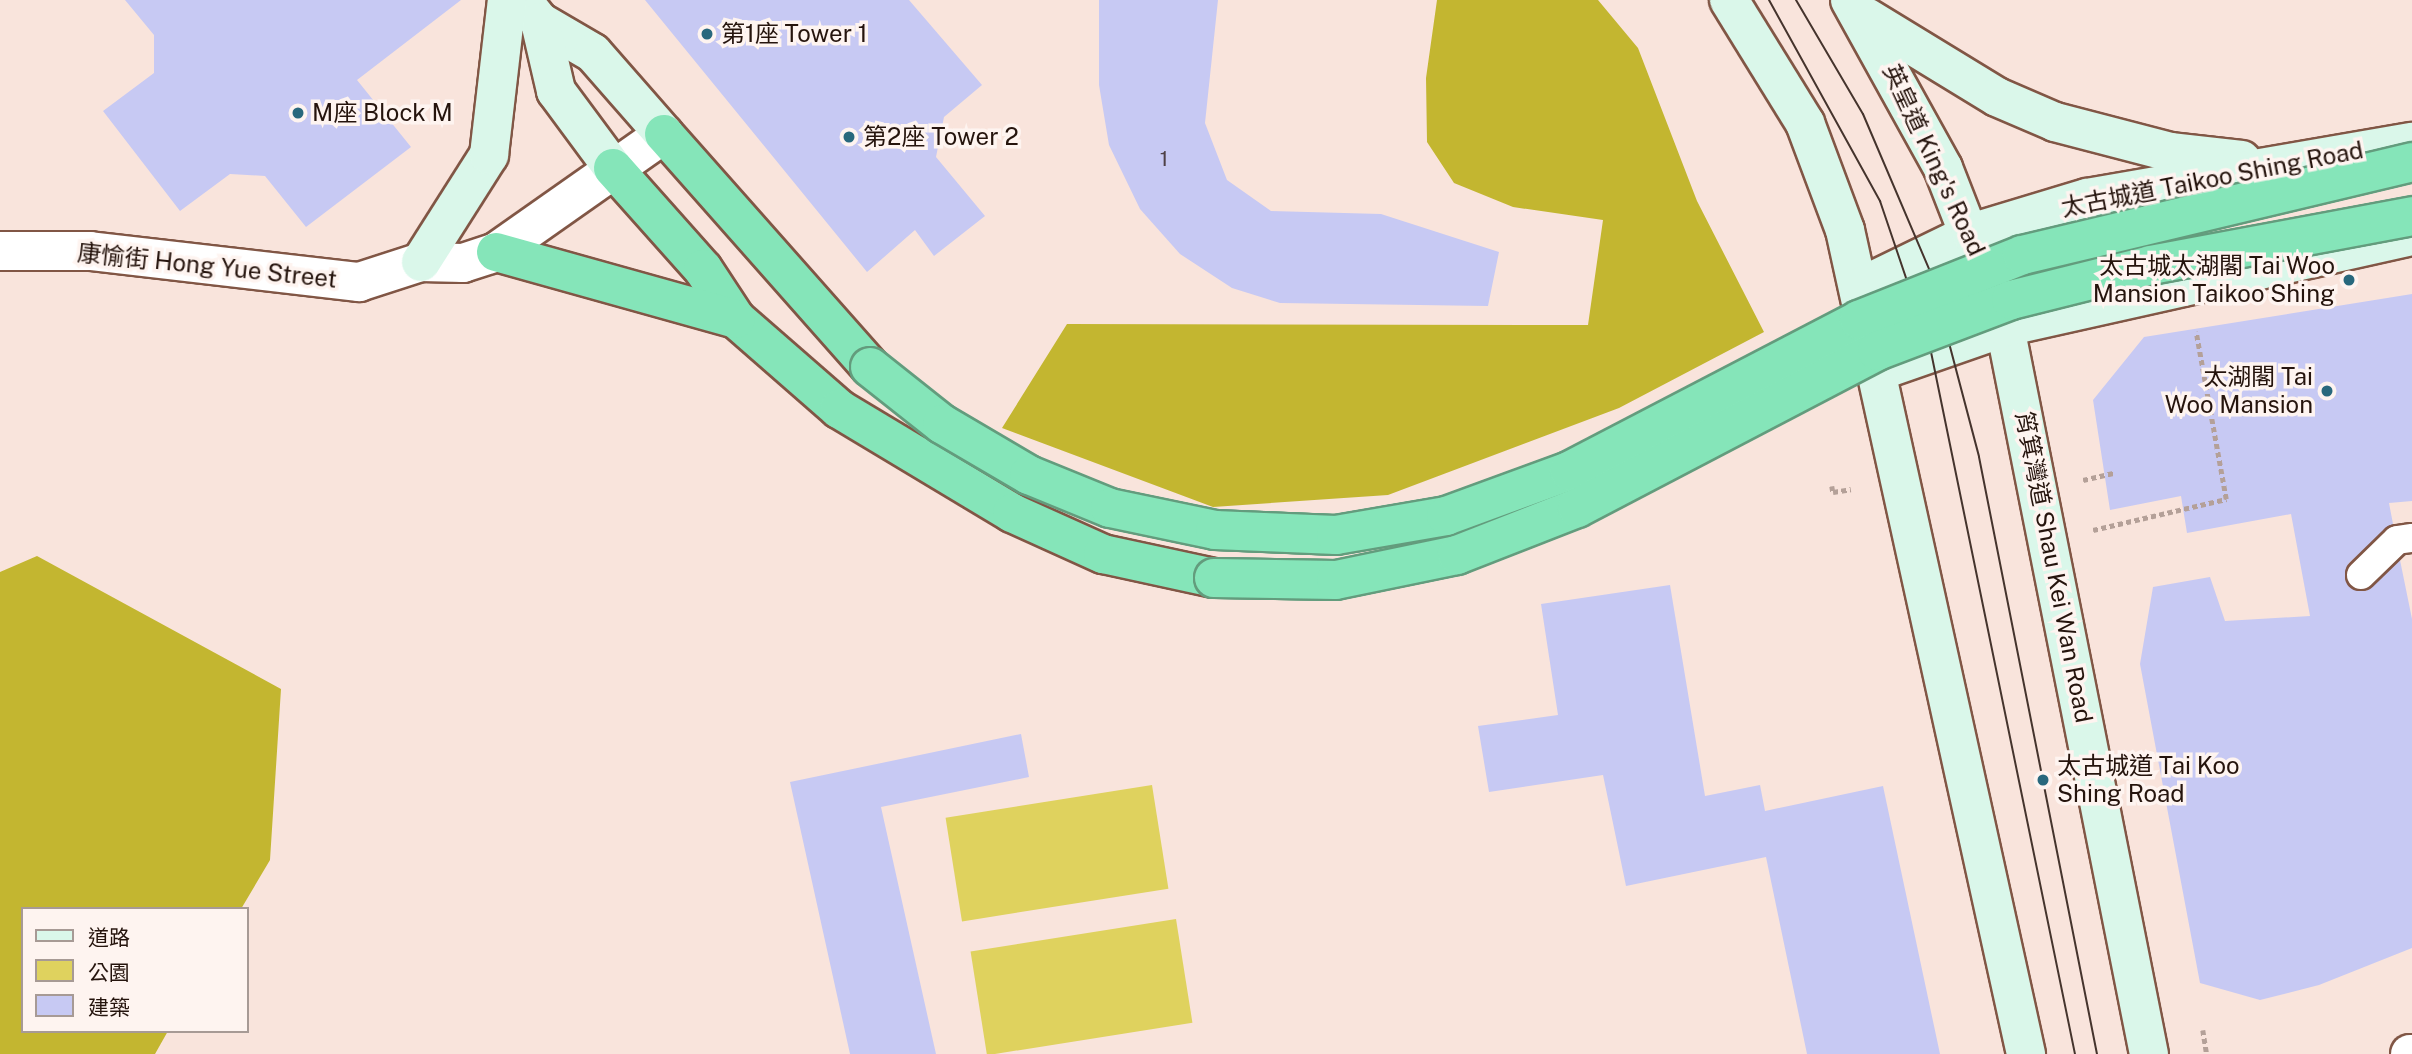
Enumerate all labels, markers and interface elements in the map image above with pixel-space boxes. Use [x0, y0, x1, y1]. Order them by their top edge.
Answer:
place label: 第1座 Tower 1 [721, 20, 868, 48]
marker: 第1座 Tower 1 [699, 26, 715, 42]
street label: 英皇道 King's Road [1877, 60, 1991, 260]
place label: M座 Block M [312, 99, 453, 127]
marker: M座 Block M [290, 105, 306, 121]
place label: 第2座 Tower 2 [863, 123, 1019, 151]
marker: 第2座 Tower 2 [841, 129, 857, 145]
street label: 太古城道 Taikoo Shing Road [2058, 136, 2366, 222]
house number: 1 [1160, 146, 1168, 172]
street label: 康愉街 Hong Yue Street [76, 238, 338, 294]
place label: 太古城太湖閣 Tai Woo Mansion Taikoo Shing [2093, 252, 2335, 308]
marker: 太古城太湖閣 Tai Woo Mansion Taikoo Shing [2341, 272, 2357, 288]
place label: 太湖閣 Tai Woo Mansion [2165, 363, 2313, 419]
marker: 太湖閣 Tai Woo Mansion [2319, 383, 2335, 399]
street label: 筲箕灣道 Shau Kei Wan Road [2010, 408, 2098, 726]
place label: 太古城道 Tai Koo Shing Road [2057, 752, 2240, 808]
marker: 太古城道 Tai Koo Shing Road [2035, 772, 2051, 788]
legend [21, 907, 248, 1033]
text: 道路 [88, 925, 130, 950]
text: 公園 [88, 960, 130, 985]
text: 建築 [88, 995, 130, 1020]

